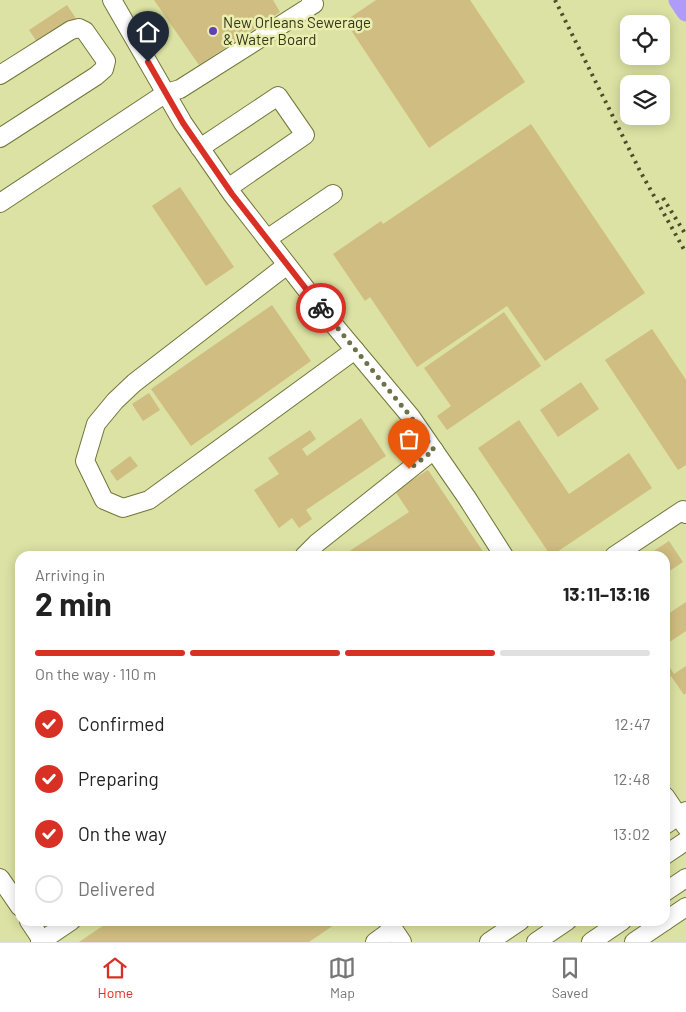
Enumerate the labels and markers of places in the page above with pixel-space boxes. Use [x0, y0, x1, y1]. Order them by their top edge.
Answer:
pin [127, 11, 169, 62]
place label: New Orleans Sewerage & Water Board [223, 13, 371, 48]
marker: New Orleans Sewerage & Water Board [207, 25, 219, 37]
pin [388, 418, 430, 469]

